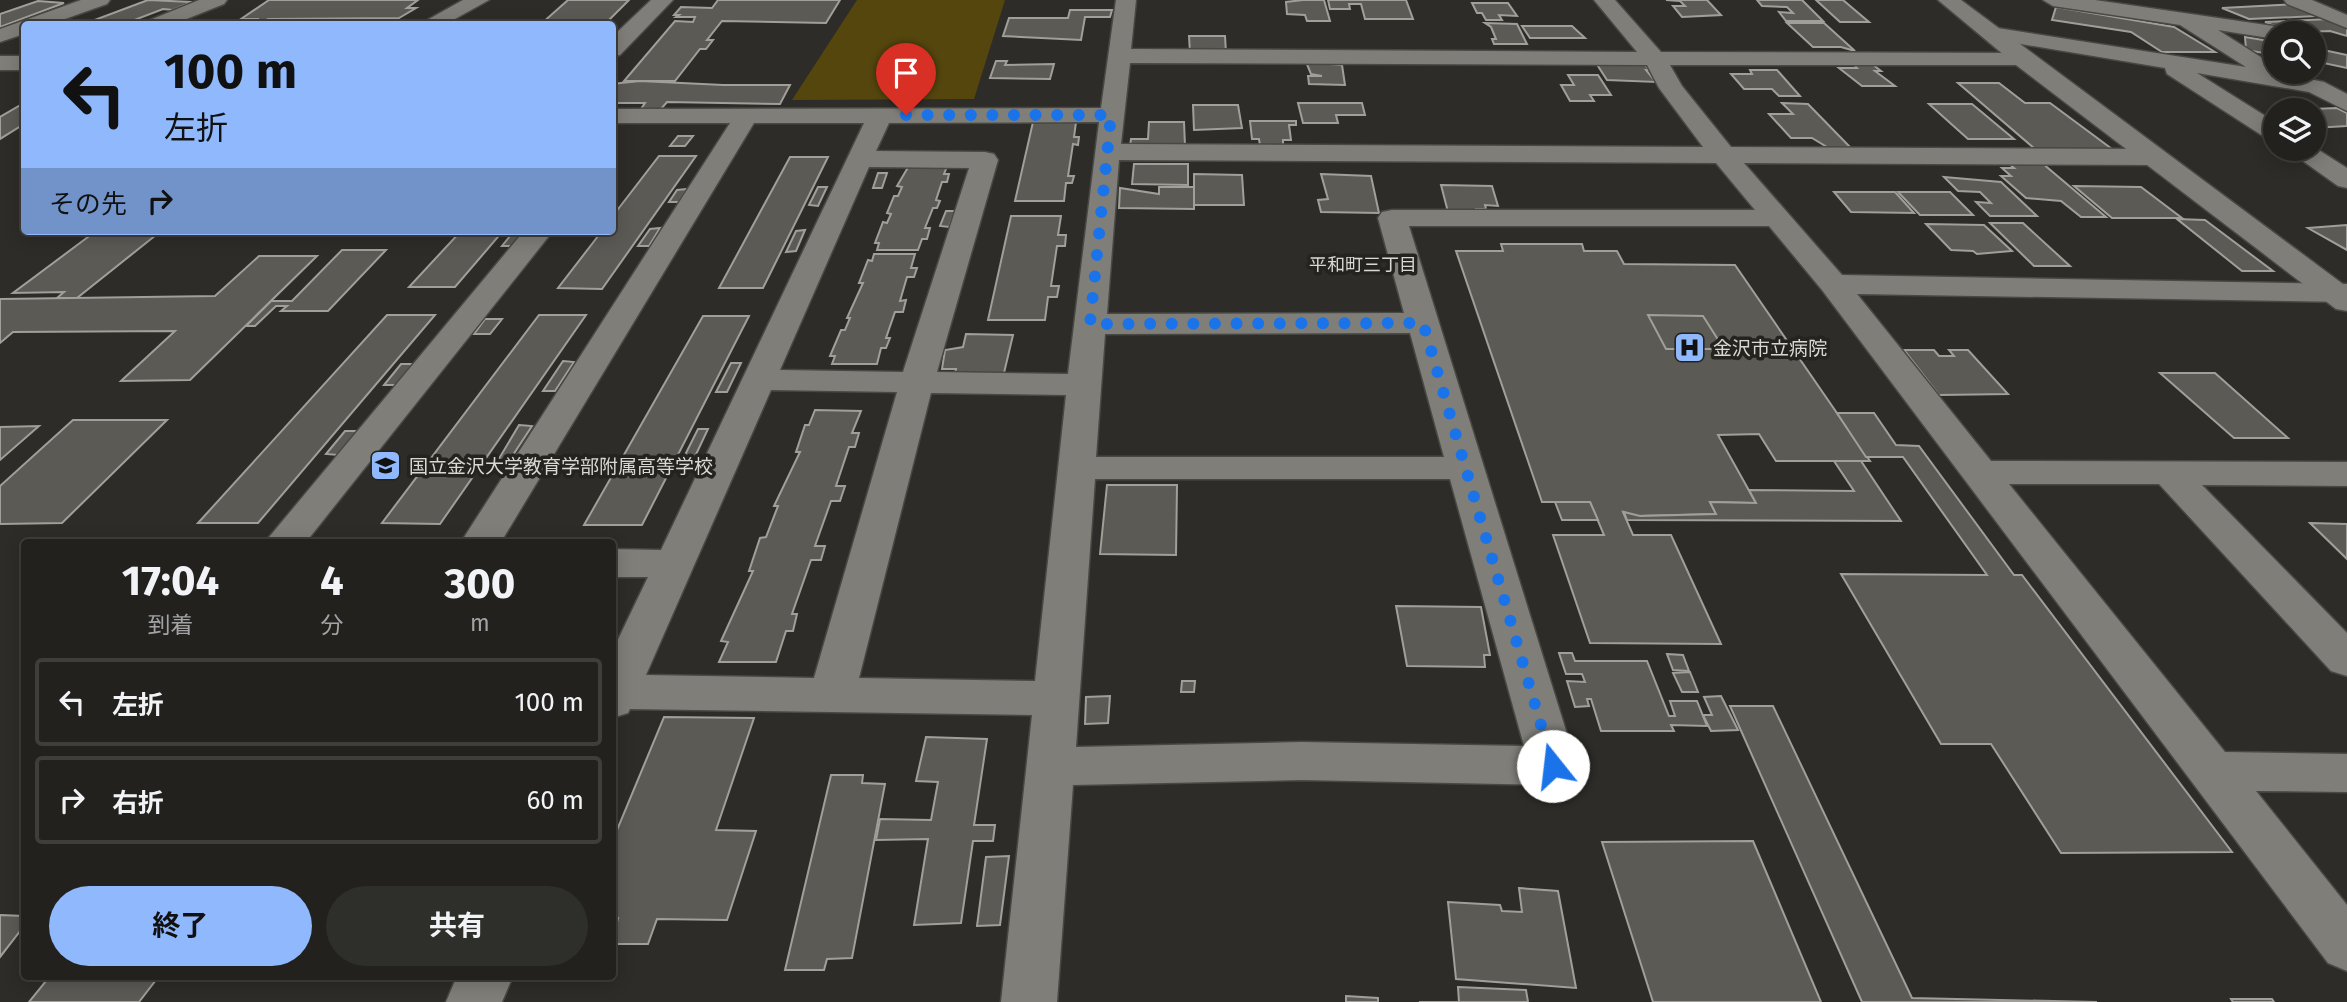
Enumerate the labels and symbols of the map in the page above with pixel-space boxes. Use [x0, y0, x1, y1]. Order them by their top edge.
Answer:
pin [876, 43, 936, 115]
district label: 平和町三丁目 [1309, 254, 1417, 276]
hospital icon: 金沢市立病院 [1673, 331, 1707, 365]
place label: 金沢市立病院 [1713, 337, 1827, 360]
school or university icon: 国立金沢大学教育学部附属高等学校 [369, 449, 403, 483]
place label: 国立金沢大学教育学部附属高等学校 [409, 455, 713, 478]
position arrow [1516, 729, 1590, 803]

